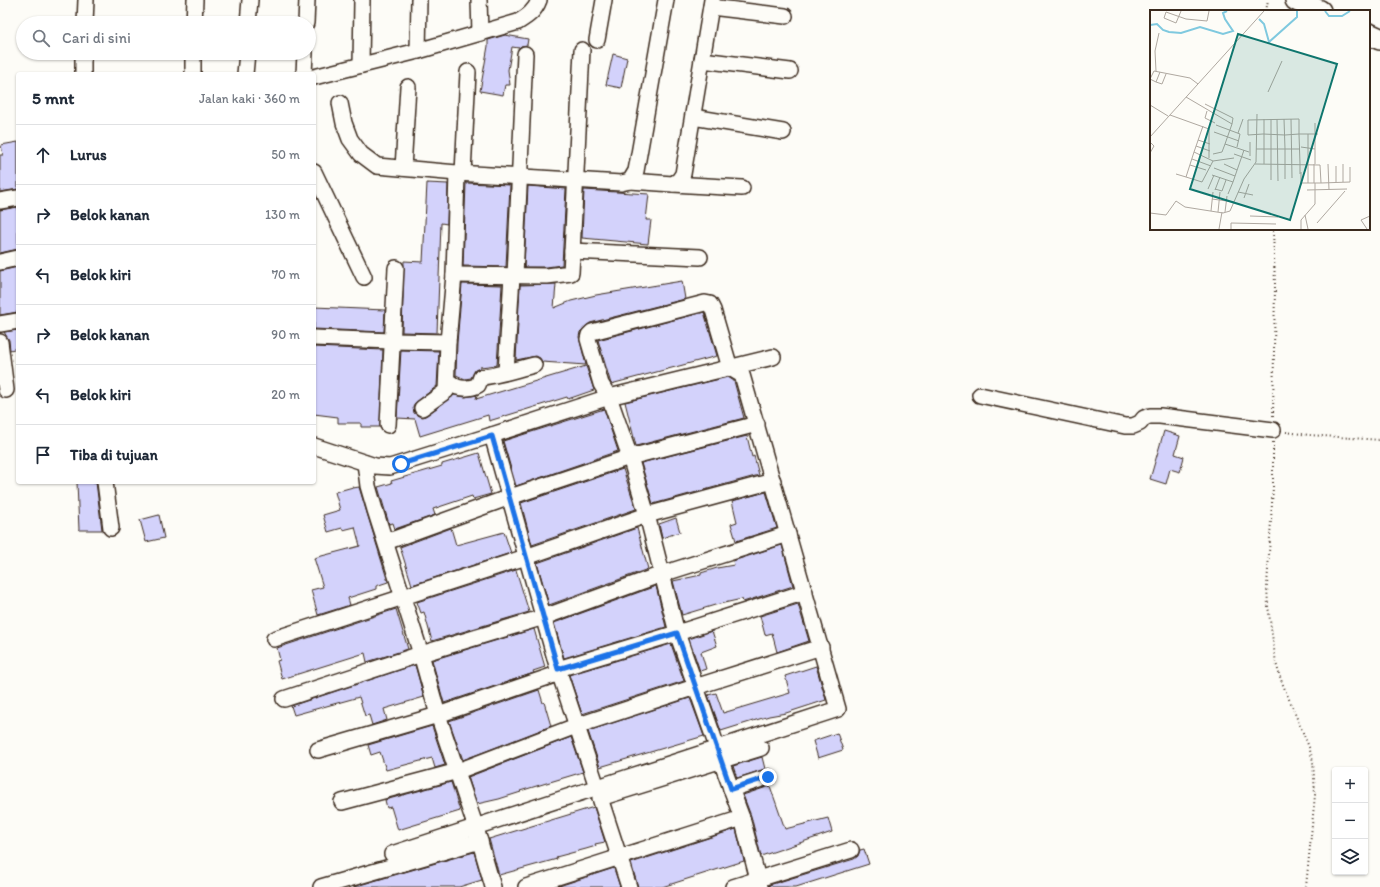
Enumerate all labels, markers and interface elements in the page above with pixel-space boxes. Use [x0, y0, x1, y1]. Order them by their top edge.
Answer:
inset map [1150, 10, 1370, 230]
search box [16, 16, 316, 60]
icon: search [30, 27, 52, 49]
text: Cari di sini [62, 29, 131, 47]
text: 5 mnt [32, 88, 75, 108]
text: Jalan kaki · 360 m [199, 91, 300, 106]
icon: ahead [32, 144, 54, 166]
text: Lurus [70, 146, 107, 164]
text: 50 m [271, 147, 300, 162]
icon: right [32, 204, 54, 226]
text: Belok kanan [70, 206, 150, 224]
text: 130 m [265, 207, 300, 222]
icon: left [32, 264, 54, 286]
text: Belok kiri [70, 266, 131, 284]
text: 70 m [272, 267, 300, 282]
icon: right [32, 324, 54, 346]
text: Belok kanan [70, 326, 150, 344]
text: 90 m [271, 327, 300, 342]
icon: left [32, 384, 54, 406]
text: Belok kiri [70, 386, 131, 404]
text: 20 m [271, 387, 300, 402]
icon: arrive [32, 444, 54, 466]
text: Tiba di tujuan [70, 446, 158, 464]
route start [392, 455, 410, 473]
map controls [1332, 767, 1368, 875]
button: + [1332, 767, 1368, 803]
route end [759, 768, 777, 786]
button: − [1332, 803, 1368, 839]
button: layers [1332, 839, 1368, 875]

